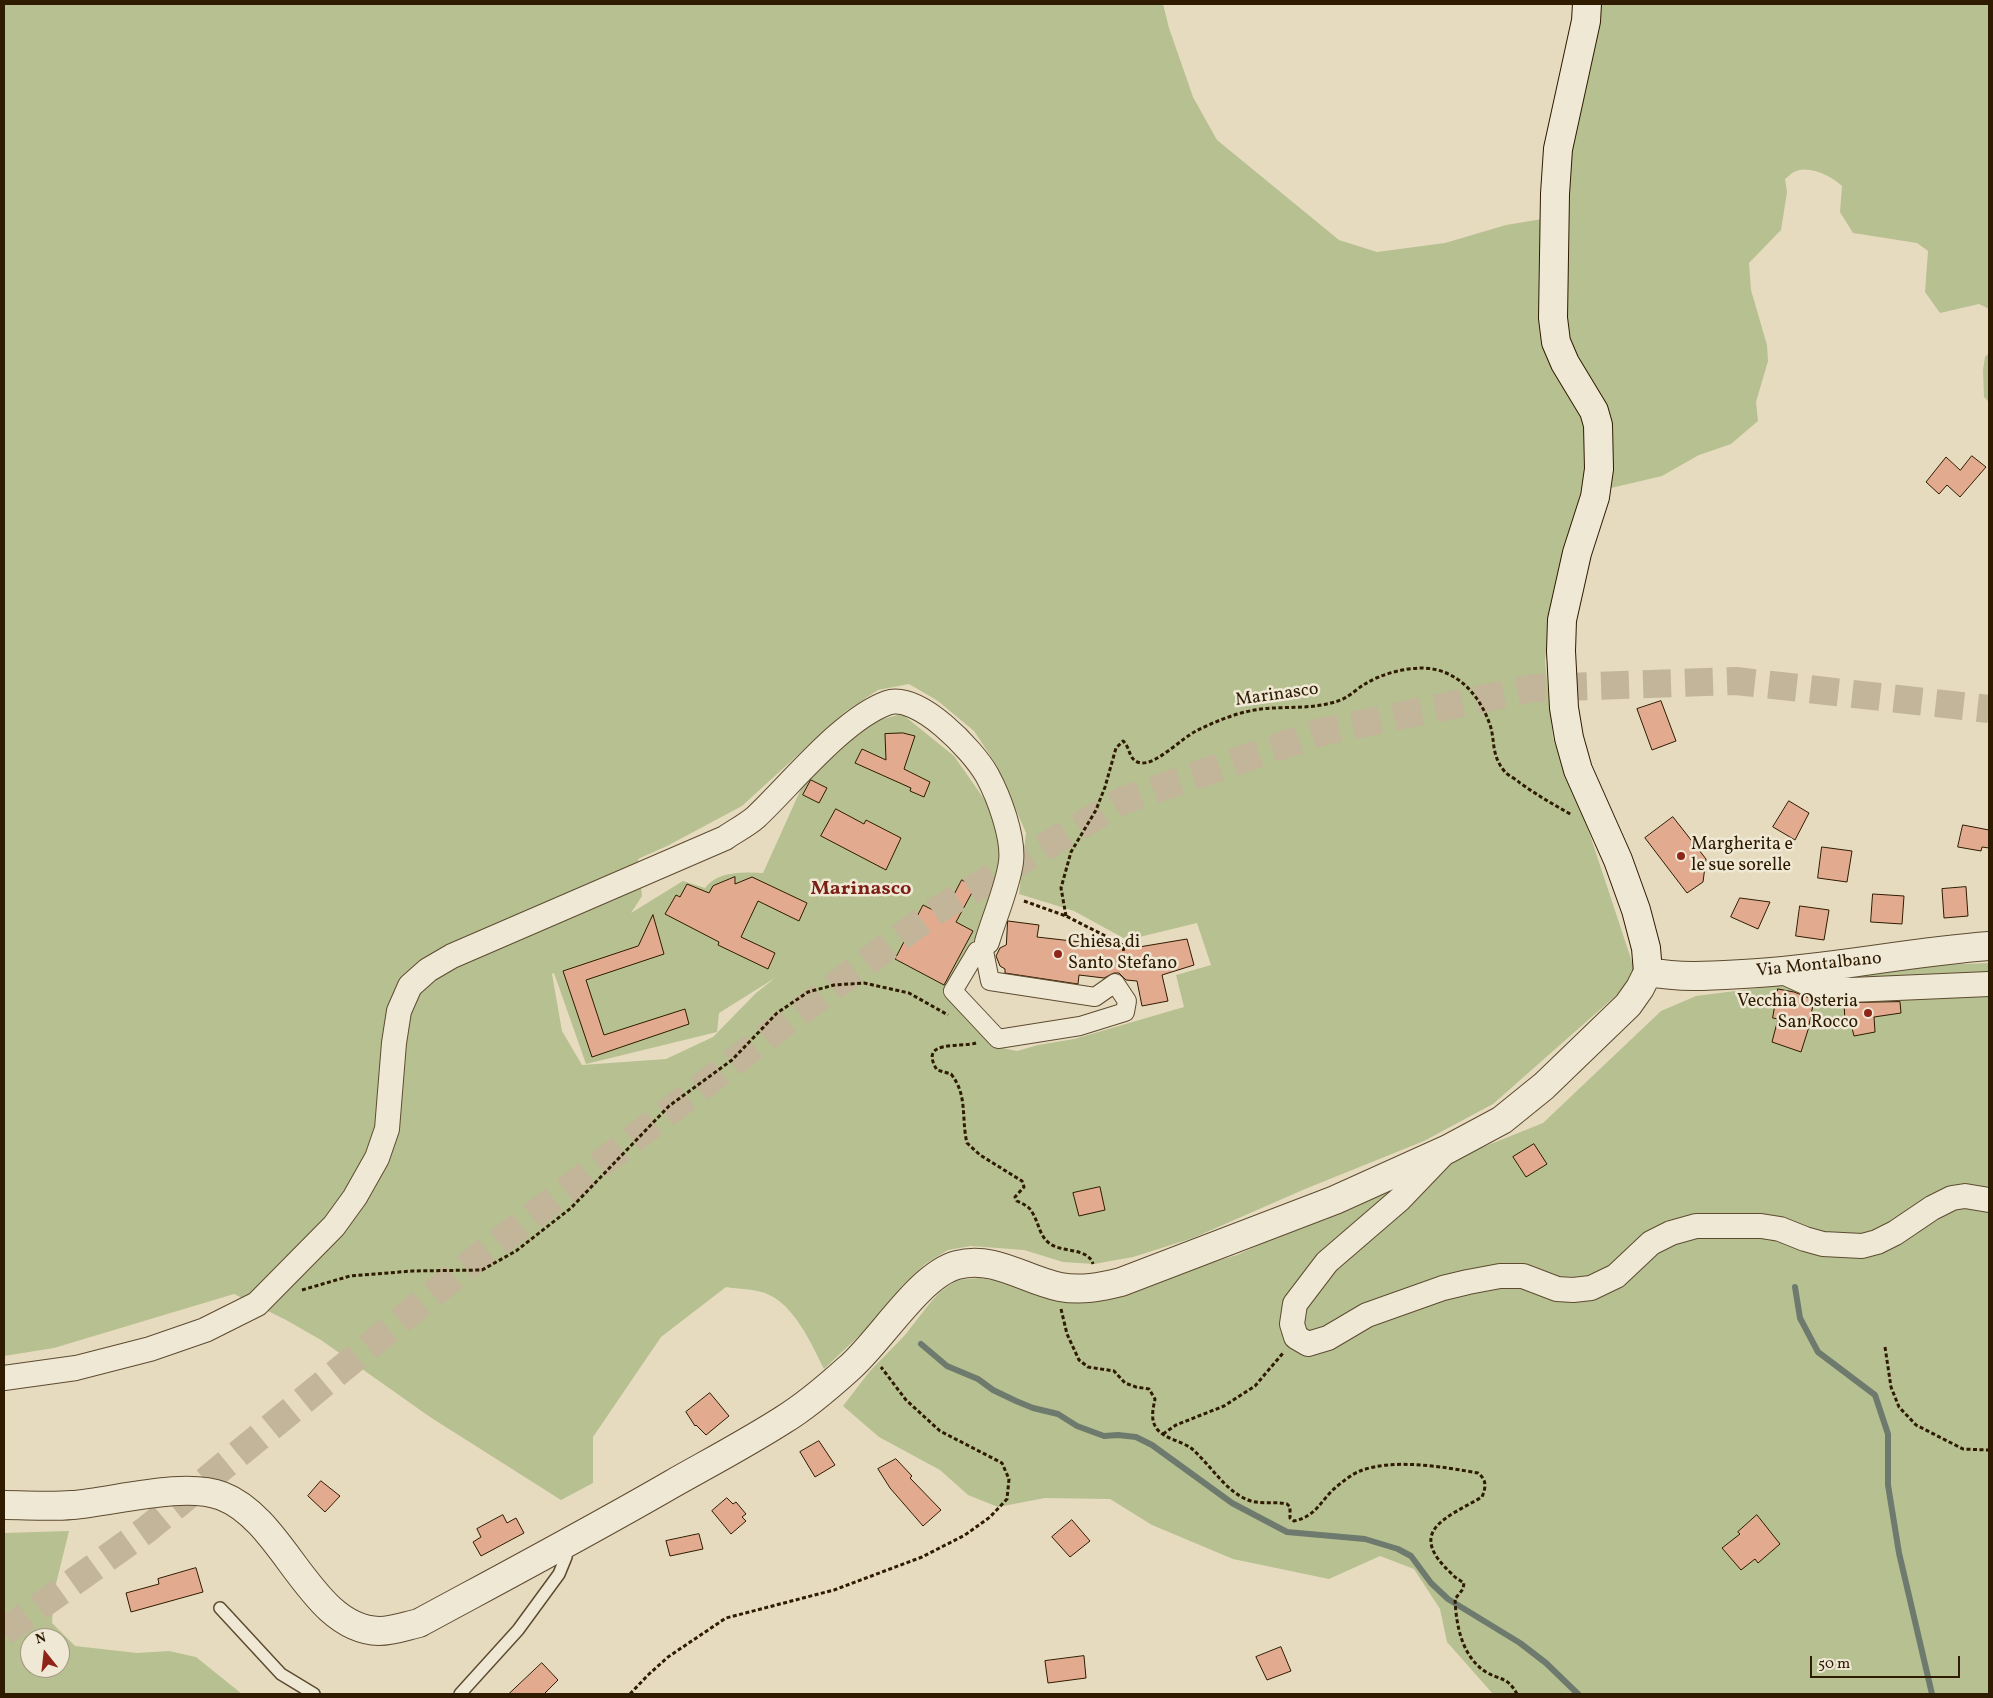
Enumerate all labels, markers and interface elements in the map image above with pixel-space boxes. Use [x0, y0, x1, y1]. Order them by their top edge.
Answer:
street label: Marinasco [1234, 679, 1320, 713]
place label: Margherita e le sue sorelle [1691, 835, 1793, 878]
marker: Margherita e le sue sorelle [1675, 850, 1687, 862]
district label: Marinasco [811, 878, 911, 902]
place label: Chiesa di Santo Stefano [1068, 933, 1177, 976]
marker: Chiesa di Santo Stefano [1052, 948, 1064, 960]
street label: Via Montalbano [1755, 949, 1883, 983]
place label: Vecchia Osteria San Rocco [1737, 992, 1858, 1034]
marker: Vecchia Osteria San Rocco [1862, 1007, 1874, 1019]
north arrow [20, 1628, 70, 1678]
text: N [33, 1629, 49, 1650]
scale bar [1813, 1646, 1963, 1678]
text: 50 m [1818, 1654, 1850, 1675]

